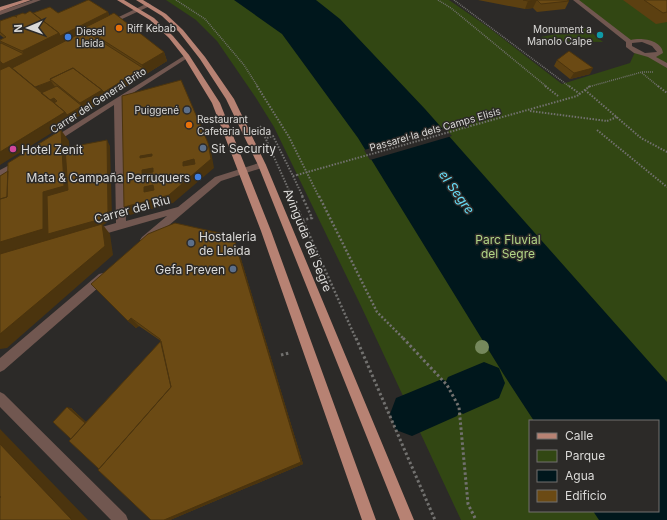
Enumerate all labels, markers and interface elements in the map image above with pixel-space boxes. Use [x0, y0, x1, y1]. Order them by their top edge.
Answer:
north arrow [8, 8, 48, 48]
place label: Riff Kebab [127, 22, 176, 34]
marker: Riff Kebab [114, 23, 124, 33]
place label: Monument a Manolo Calpe [527, 23, 592, 47]
text: N [11, 24, 25, 33]
place label: Diesel Lleida [76, 25, 105, 49]
marker: Monument a Manolo Calpe [595, 30, 605, 40]
marker: Diesel Lleida [63, 32, 73, 42]
street label: Carrer del General Brito [48, 65, 148, 135]
place label: Puiggené [134, 104, 179, 116]
street label: Passarel·la dels Camps Elisis [368, 104, 502, 154]
marker: Puiggené [182, 105, 192, 115]
place label: Restaurant Cafeteria Lleida [197, 113, 271, 137]
marker: Restaurant Cafeteria Lleida [184, 120, 194, 130]
place label: Sit Security [211, 141, 276, 156]
place label: Hotel Zenit [21, 142, 83, 157]
marker: Sit Security [198, 143, 208, 153]
marker: Hotel Zenit [8, 144, 18, 154]
water label: el Segre [436, 167, 478, 217]
place label: Mata & Campaña Perruquers [27, 170, 190, 185]
marker: Mata & Campaña Perruquers [193, 172, 203, 182]
street label: Avinguda del Segre [280, 186, 336, 294]
street label: Carrer del Riu [93, 192, 171, 226]
place label: Hostaleria de Lleida [199, 229, 256, 258]
park label: Parc Fluvial del Segre [475, 232, 541, 261]
marker: Hostaleria de Lleida [186, 238, 196, 248]
place label: Gefa Preven [155, 262, 225, 277]
marker: Gefa Preven [228, 264, 238, 274]
legend [529, 420, 659, 512]
text: Calle [565, 428, 593, 443]
text: Parque [565, 448, 605, 463]
text: Agua [565, 468, 594, 483]
text: Edificio [565, 488, 607, 503]

